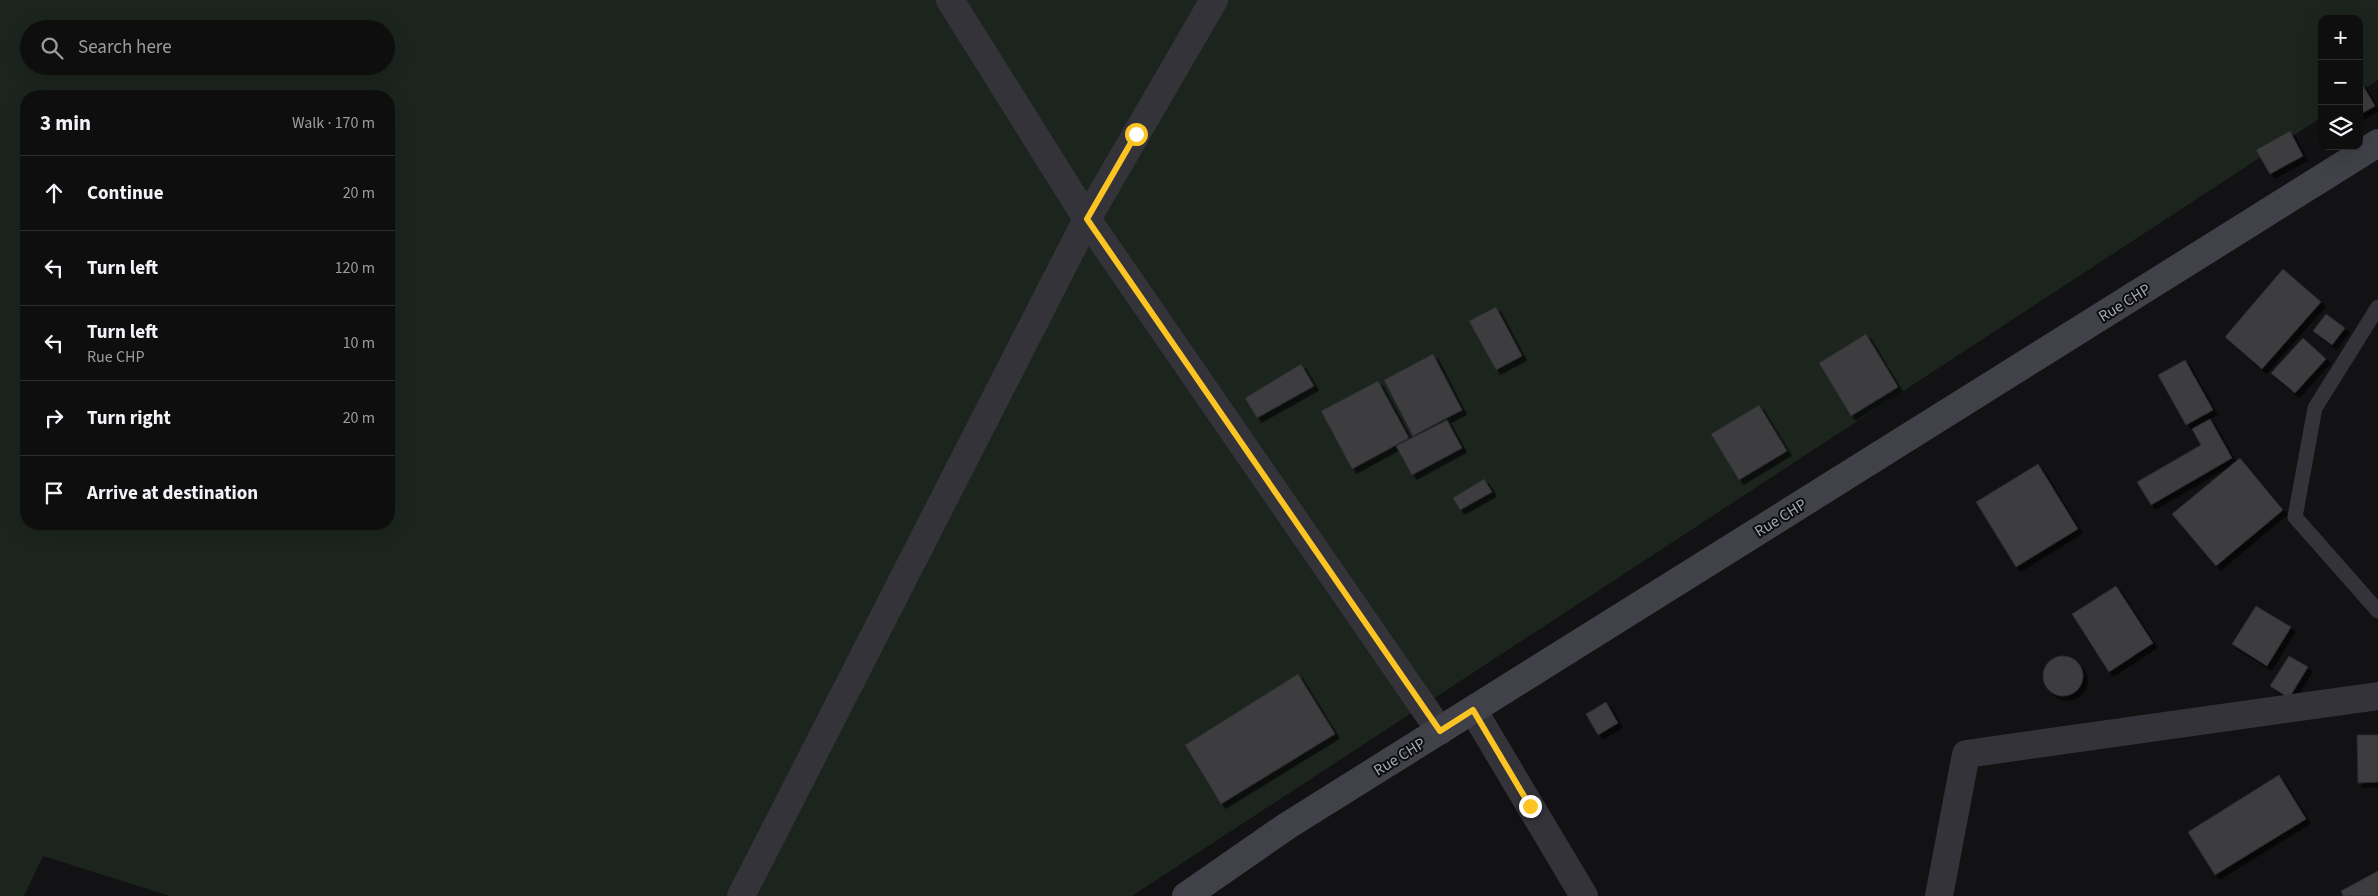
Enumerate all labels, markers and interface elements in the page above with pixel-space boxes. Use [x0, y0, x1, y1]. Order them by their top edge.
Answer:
map controls [2318, 15, 2363, 150]
button: + [2318, 15, 2363, 60]
search box [20, 20, 395, 75]
icon: search [38, 34, 66, 62]
text: Search here [78, 34, 172, 61]
button: − [2318, 60, 2363, 105]
button: layers [2318, 105, 2363, 150]
text: 3 min [40, 108, 91, 138]
text: Walk · 170 m [292, 112, 375, 134]
route start [1125, 123, 1148, 146]
icon: ahead [40, 179, 68, 207]
text: Continue [87, 180, 164, 207]
text: 20 m [343, 182, 375, 204]
icon: left [40, 254, 68, 282]
text: Turn left [87, 255, 158, 282]
text: 120 m [335, 257, 375, 279]
street label: Rue CHP [2094, 278, 2155, 327]
text: Turn left [87, 319, 158, 346]
icon: left [40, 329, 68, 357]
text: 10 m [343, 332, 375, 354]
text: Rue CHP [87, 346, 145, 368]
icon: right [40, 404, 68, 432]
text: Turn right [87, 405, 171, 432]
text: 20 m [343, 407, 375, 429]
icon: arrive [40, 479, 68, 507]
text: Arrive at destination [87, 480, 258, 507]
street label: Rue CHP [1750, 493, 1811, 542]
street label: Rue CHP [1369, 732, 1430, 781]
route end [1519, 795, 1542, 818]

